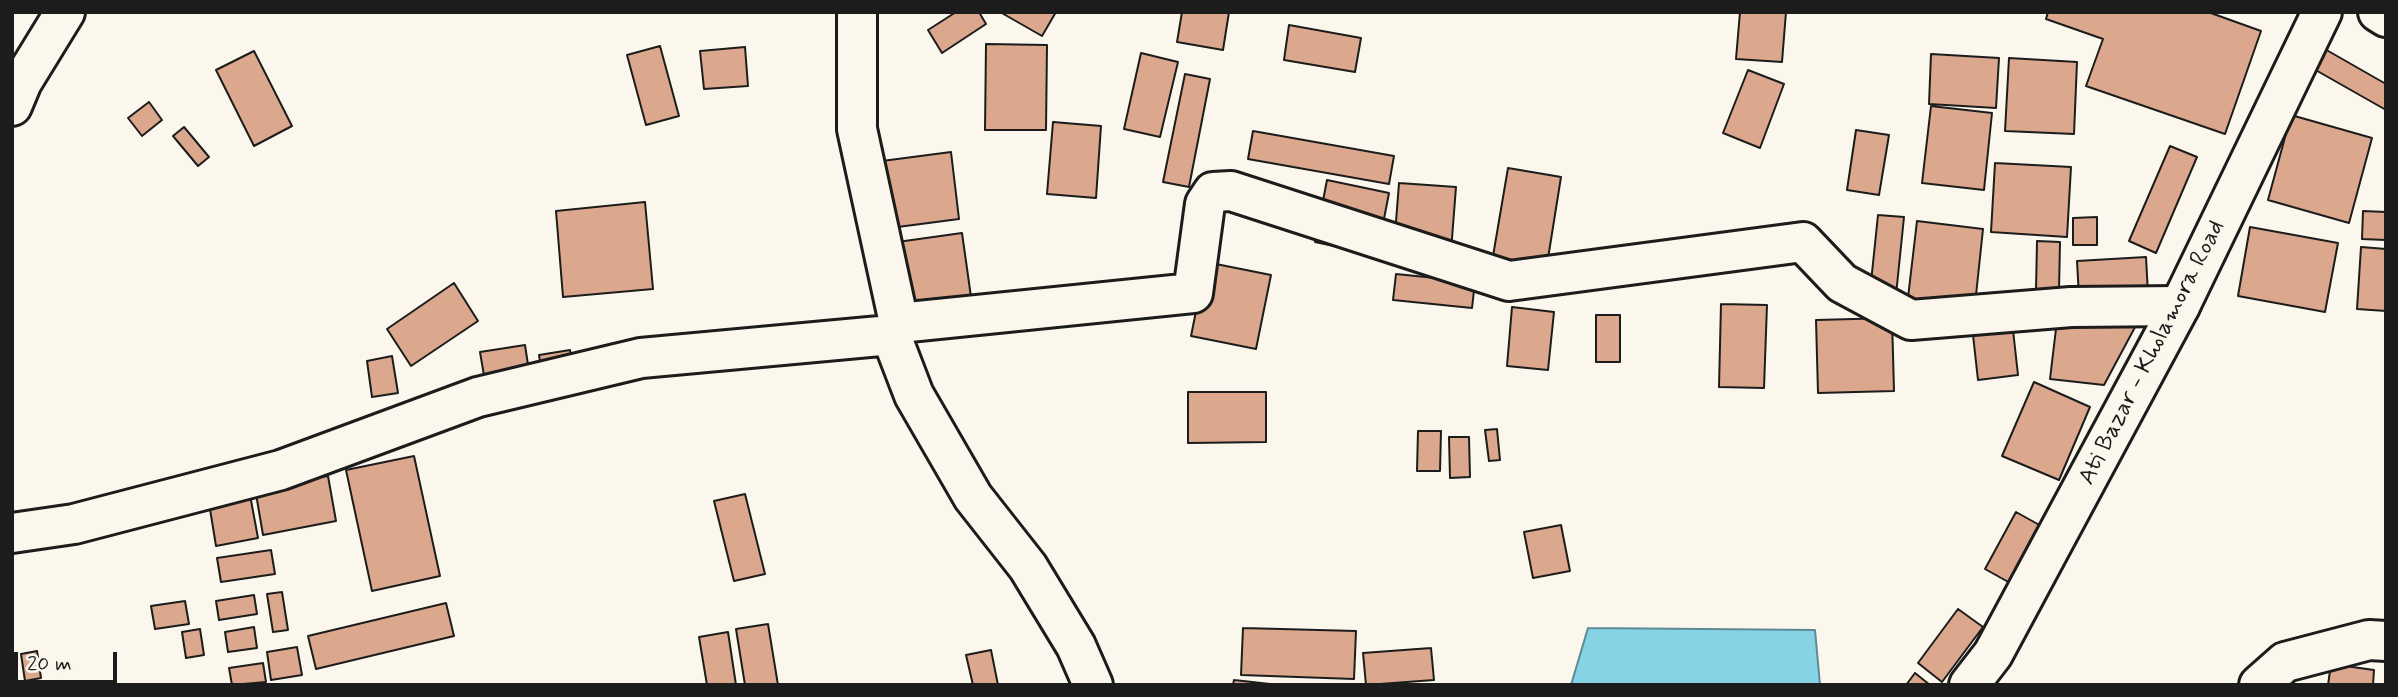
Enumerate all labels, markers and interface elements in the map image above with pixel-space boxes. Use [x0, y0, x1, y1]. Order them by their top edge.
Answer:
street label: Ati Bazar - Kholamora Road [2074, 216, 2232, 490]
scale bar [18, 638, 121, 682]
text: 20 m [27, 650, 72, 678]

